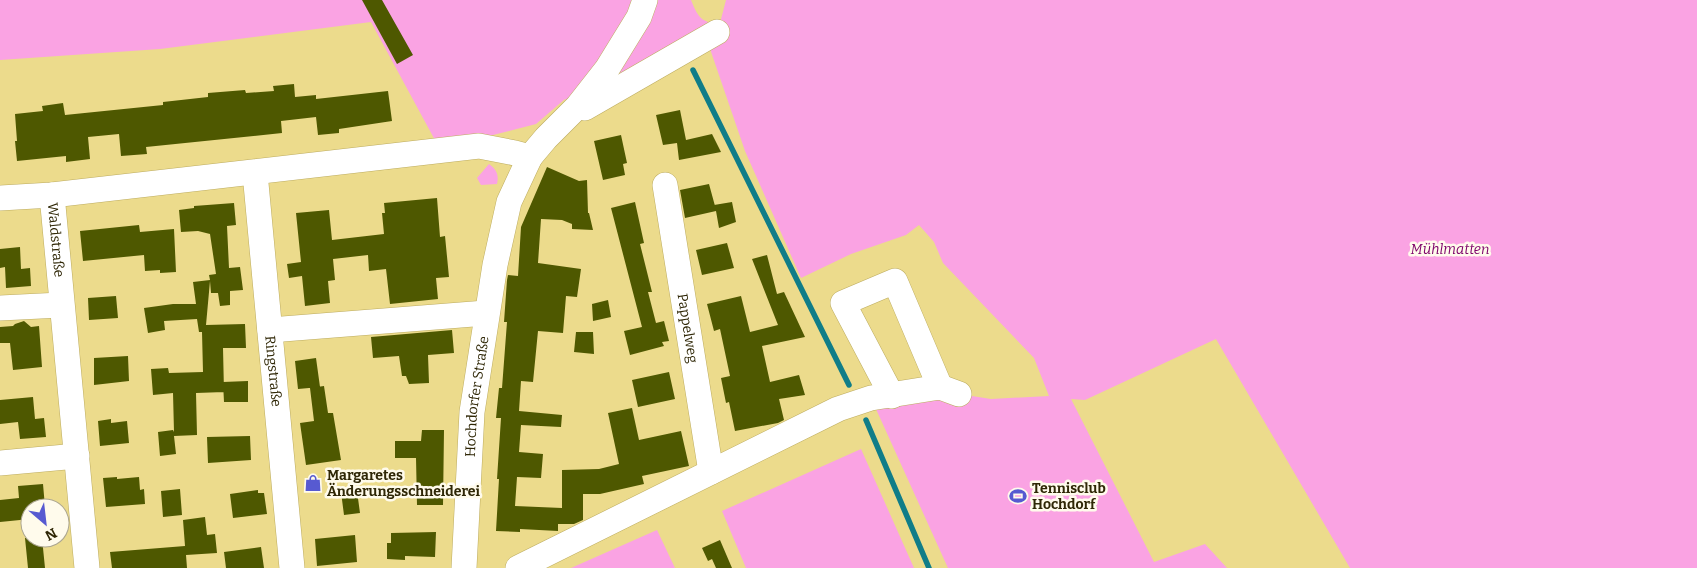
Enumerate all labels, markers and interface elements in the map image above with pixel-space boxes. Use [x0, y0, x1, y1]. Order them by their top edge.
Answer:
street label: Waldstraße [44, 202, 68, 278]
park label: Mühlmatten [1411, 241, 1489, 258]
street label: Pappelweg [673, 292, 701, 364]
street label: Ringstraße [261, 335, 285, 408]
street label: Hochdorfer Straße [462, 335, 493, 458]
place label: Margaretes Änderungsschneiderei [327, 467, 480, 500]
shop icon: Margaretes Änderungsschneiderei [303, 473, 323, 493]
place label: Tennisclub Hochdorf [1032, 480, 1106, 513]
sports icon: Tennisclub Hochdorf [1008, 486, 1028, 506]
north arrow [20, 498, 70, 548]
text: N [42, 524, 60, 544]

